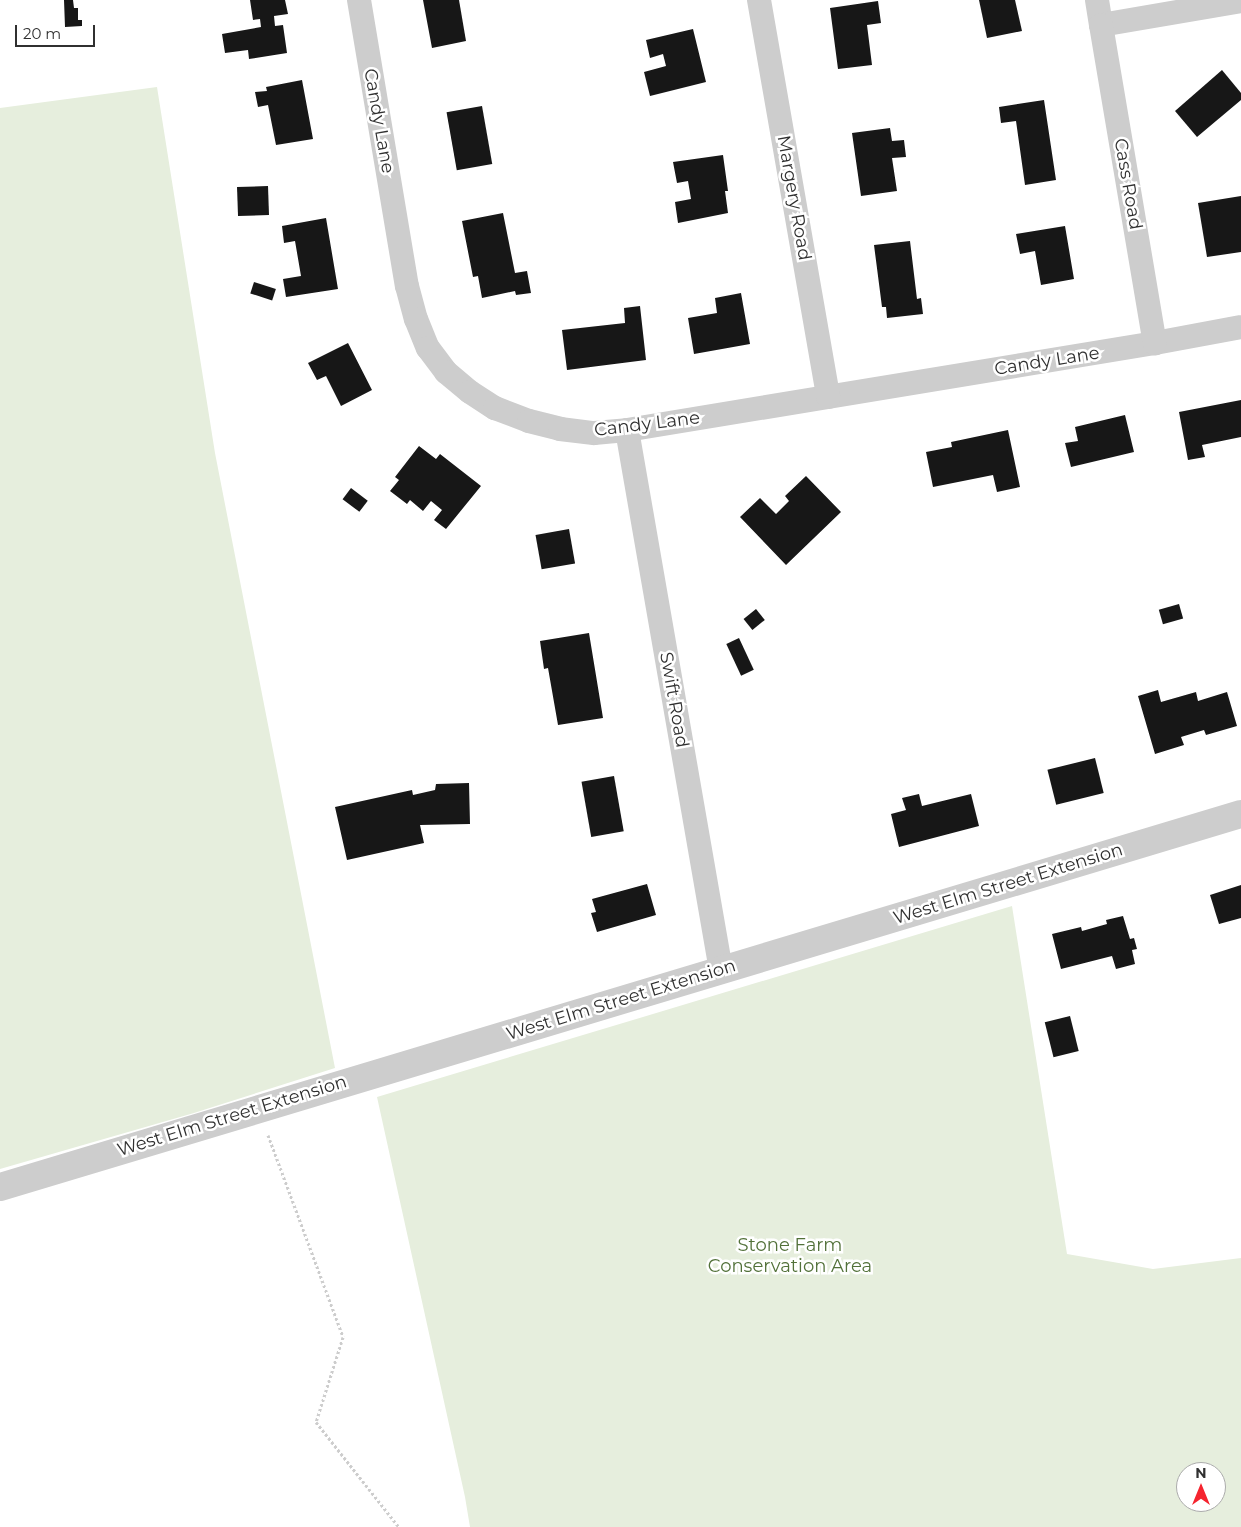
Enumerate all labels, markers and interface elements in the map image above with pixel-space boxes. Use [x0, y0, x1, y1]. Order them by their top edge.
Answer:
scale bar [18, 15, 98, 47]
text: 20 m [23, 24, 61, 43]
street label: Candy Lane [359, 67, 399, 175]
street label: Margery Road [772, 134, 816, 262]
street label: Cass Road [1109, 137, 1147, 231]
street label: Candy Lane [993, 342, 1101, 380]
street label: Candy Lane [593, 407, 701, 441]
street label: Swift Road [655, 650, 693, 750]
street label: West Elm Street Extension [891, 839, 1125, 929]
street label: West Elm Street Extension [504, 955, 738, 1045]
street label: West Elm Street Extension [115, 1071, 349, 1161]
park label: Stone Farm Conservation Area [708, 1235, 872, 1278]
north arrow [1176, 1462, 1226, 1512]
text: N [1195, 1464, 1207, 1482]

